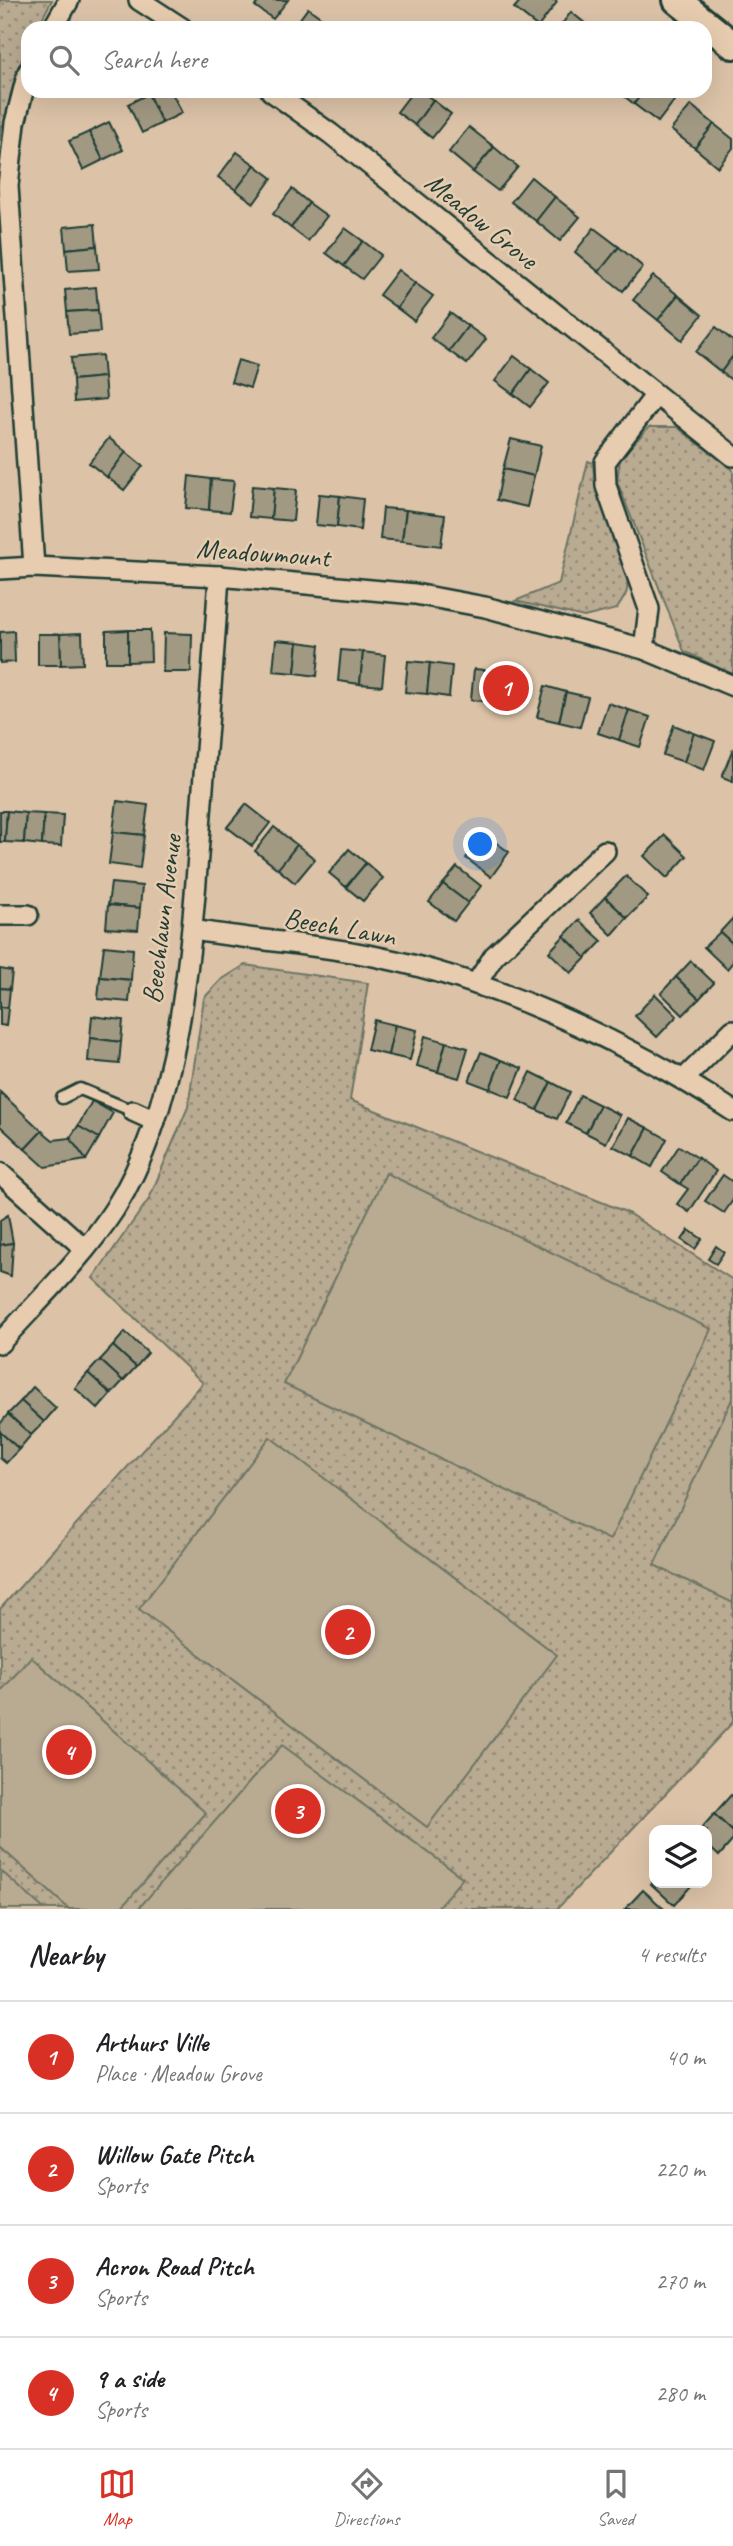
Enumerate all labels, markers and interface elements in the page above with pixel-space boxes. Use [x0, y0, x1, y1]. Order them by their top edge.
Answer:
search box [21, 21, 712, 98]
icon: search [45, 41, 83, 79]
text: Search here [101, 43, 207, 76]
street label: Meadow Grove [418, 164, 547, 278]
street label: Meadowmount [195, 530, 334, 575]
pin: 1 [483, 662, 529, 714]
your location [463, 827, 497, 861]
street label: Beechlawn Avenue [134, 831, 189, 1006]
street label: Beech Lawn [281, 899, 400, 954]
pin: 2 [325, 1606, 371, 1658]
pin: 4 [46, 1726, 92, 1778]
pin: 3 [275, 1785, 321, 1837]
map controls [649, 1825, 712, 1888]
button: layers [649, 1825, 712, 1888]
text: Nearby [28, 1936, 104, 1974]
text: 4 results [638, 1940, 705, 1969]
text: Arthurs Ville [95, 2026, 208, 2059]
text: 1 [46, 2043, 56, 2072]
text: 40 m [666, 2043, 705, 2072]
text: Place · Meadow Grove [95, 2059, 262, 2088]
text: Willow Gate Pitch [95, 2138, 254, 2171]
text: 2 [46, 2155, 56, 2184]
text: 220 m [656, 2155, 705, 2184]
text: Sports [95, 2171, 147, 2200]
text: Acron Road Pitch [95, 2250, 254, 2283]
text: 3 [46, 2267, 56, 2296]
text: 270 m [656, 2267, 705, 2296]
text: Sports [95, 2283, 147, 2312]
text: 9 a side [95, 2362, 164, 2395]
text: 4 [46, 2379, 56, 2408]
text: 280 m [656, 2379, 705, 2408]
text: Sports [95, 2395, 147, 2424]
tab: Map [98, 2465, 136, 2531]
tab: Directions [333, 2465, 400, 2531]
tab: Saved [597, 2465, 635, 2531]

